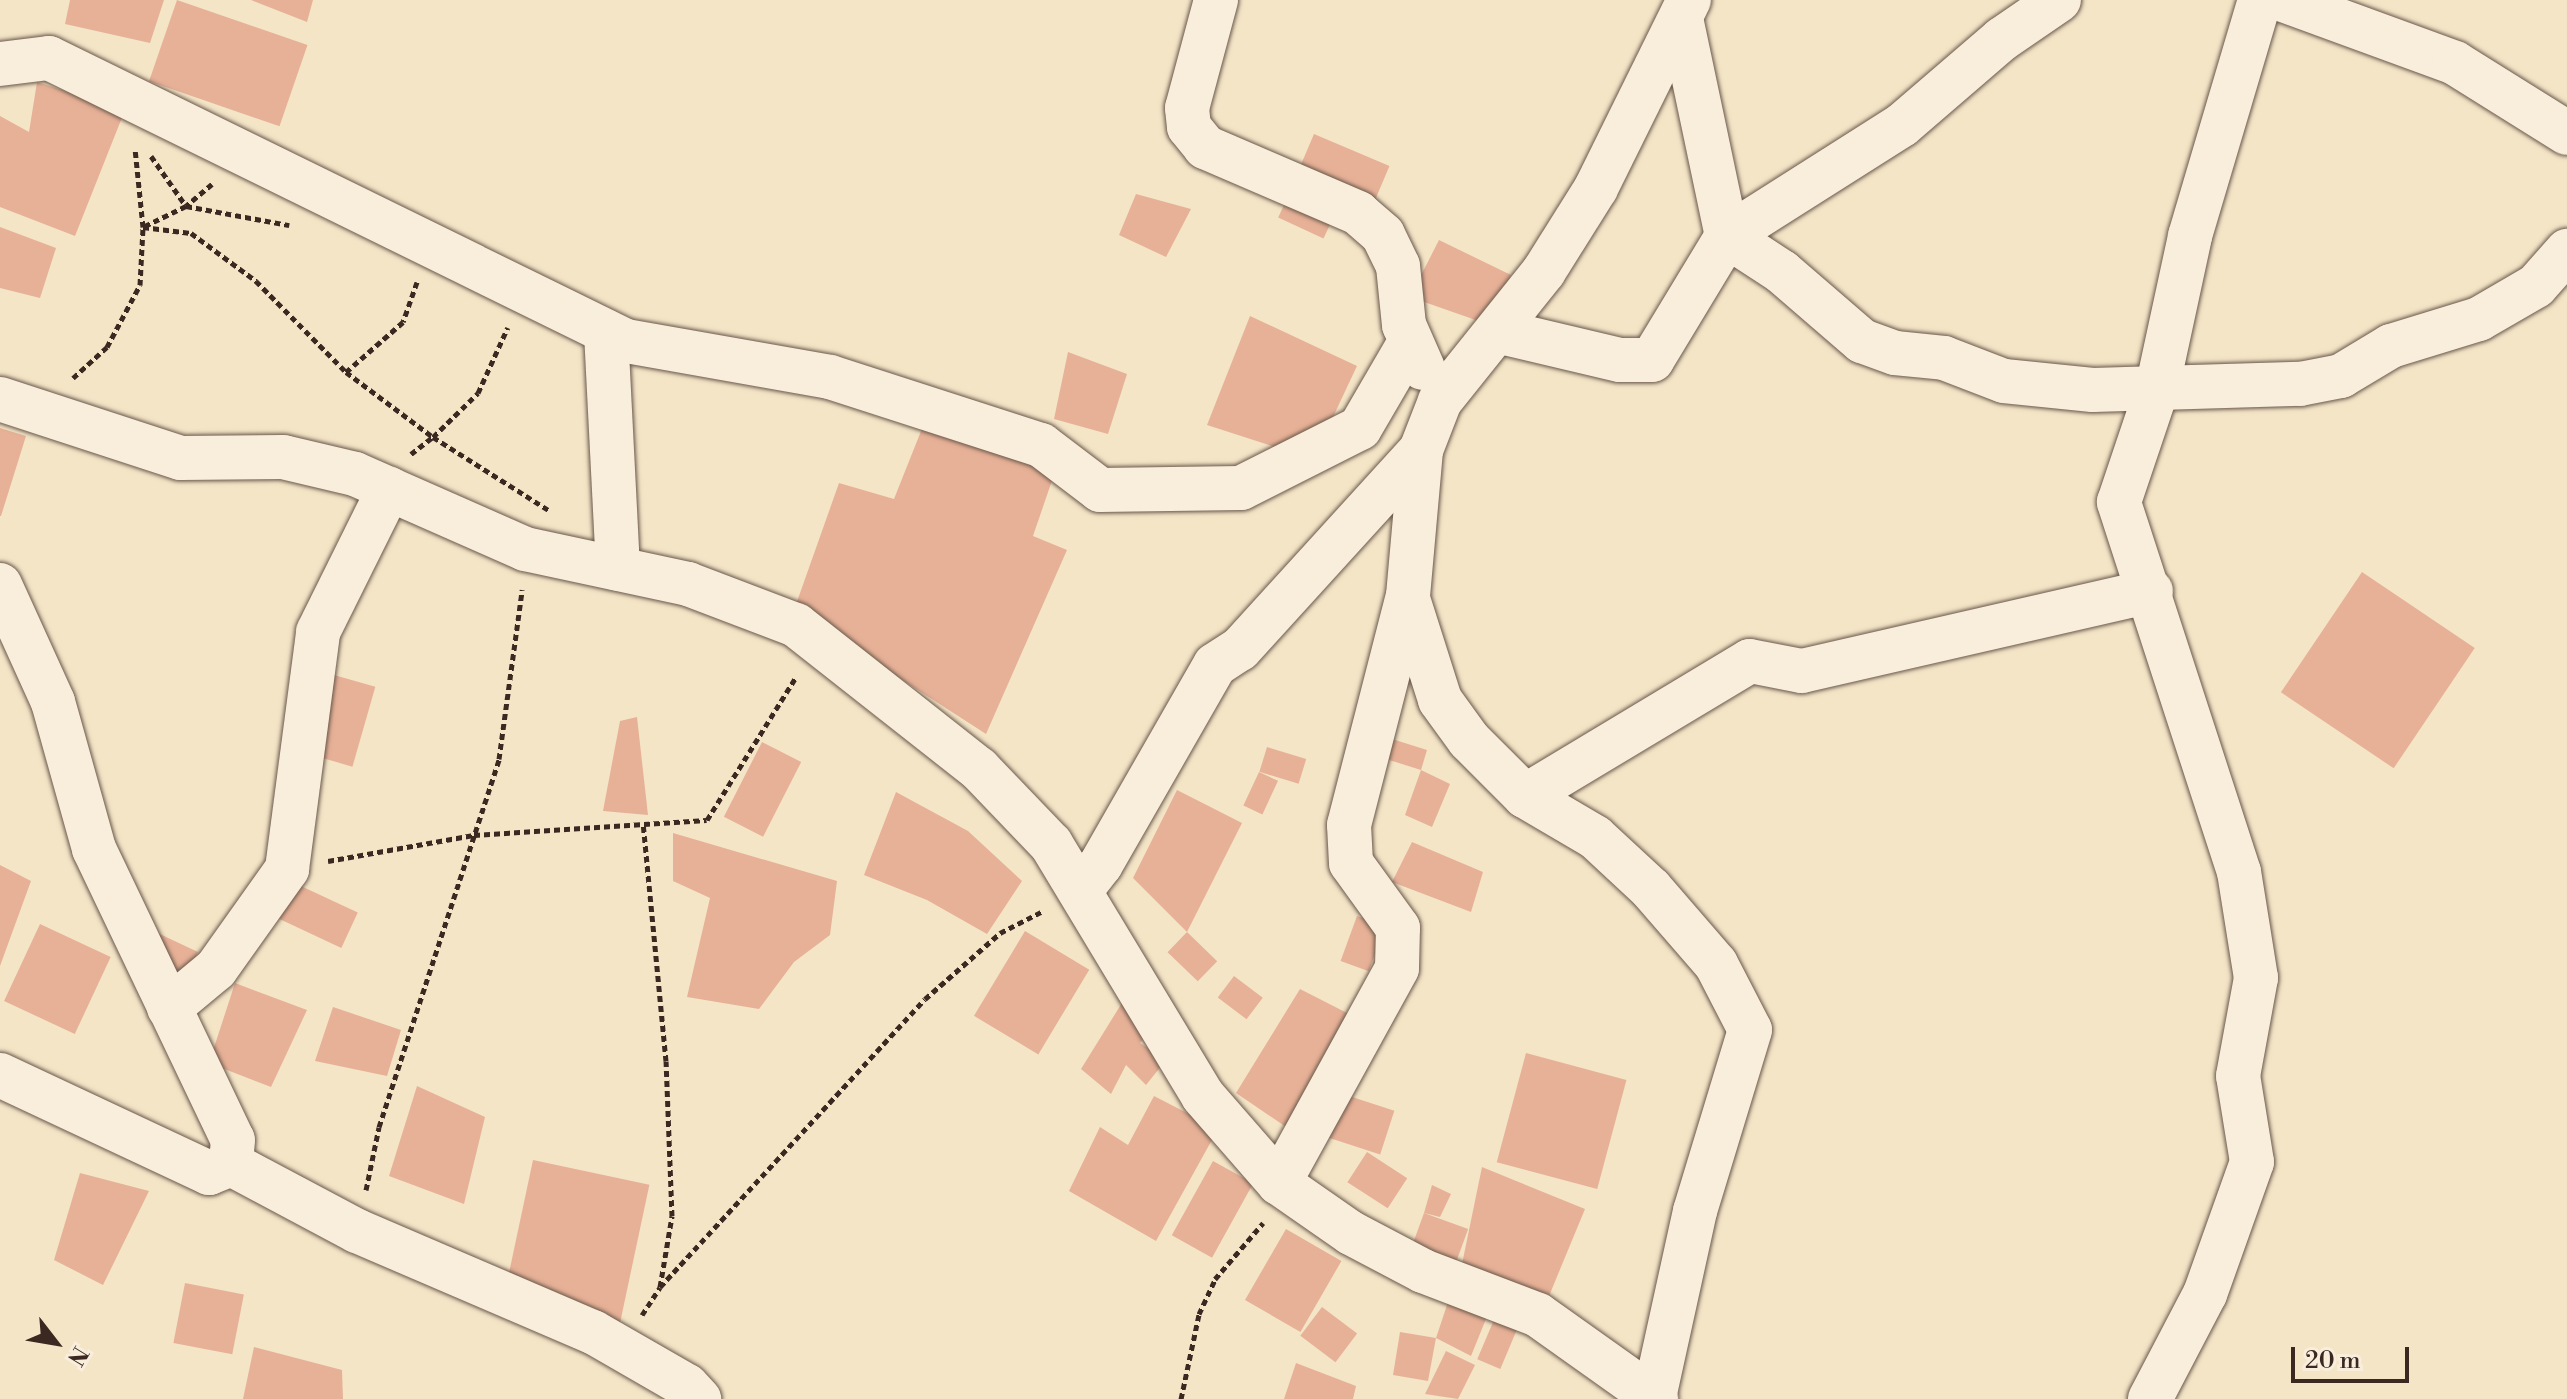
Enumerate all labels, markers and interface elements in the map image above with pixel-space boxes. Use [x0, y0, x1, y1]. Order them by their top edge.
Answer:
north arrow [16, 1303, 96, 1383]
scale bar [2295, 1331, 2413, 1381]
text: N [61, 1341, 93, 1370]
text: 20 m [2305, 1346, 2361, 1376]

